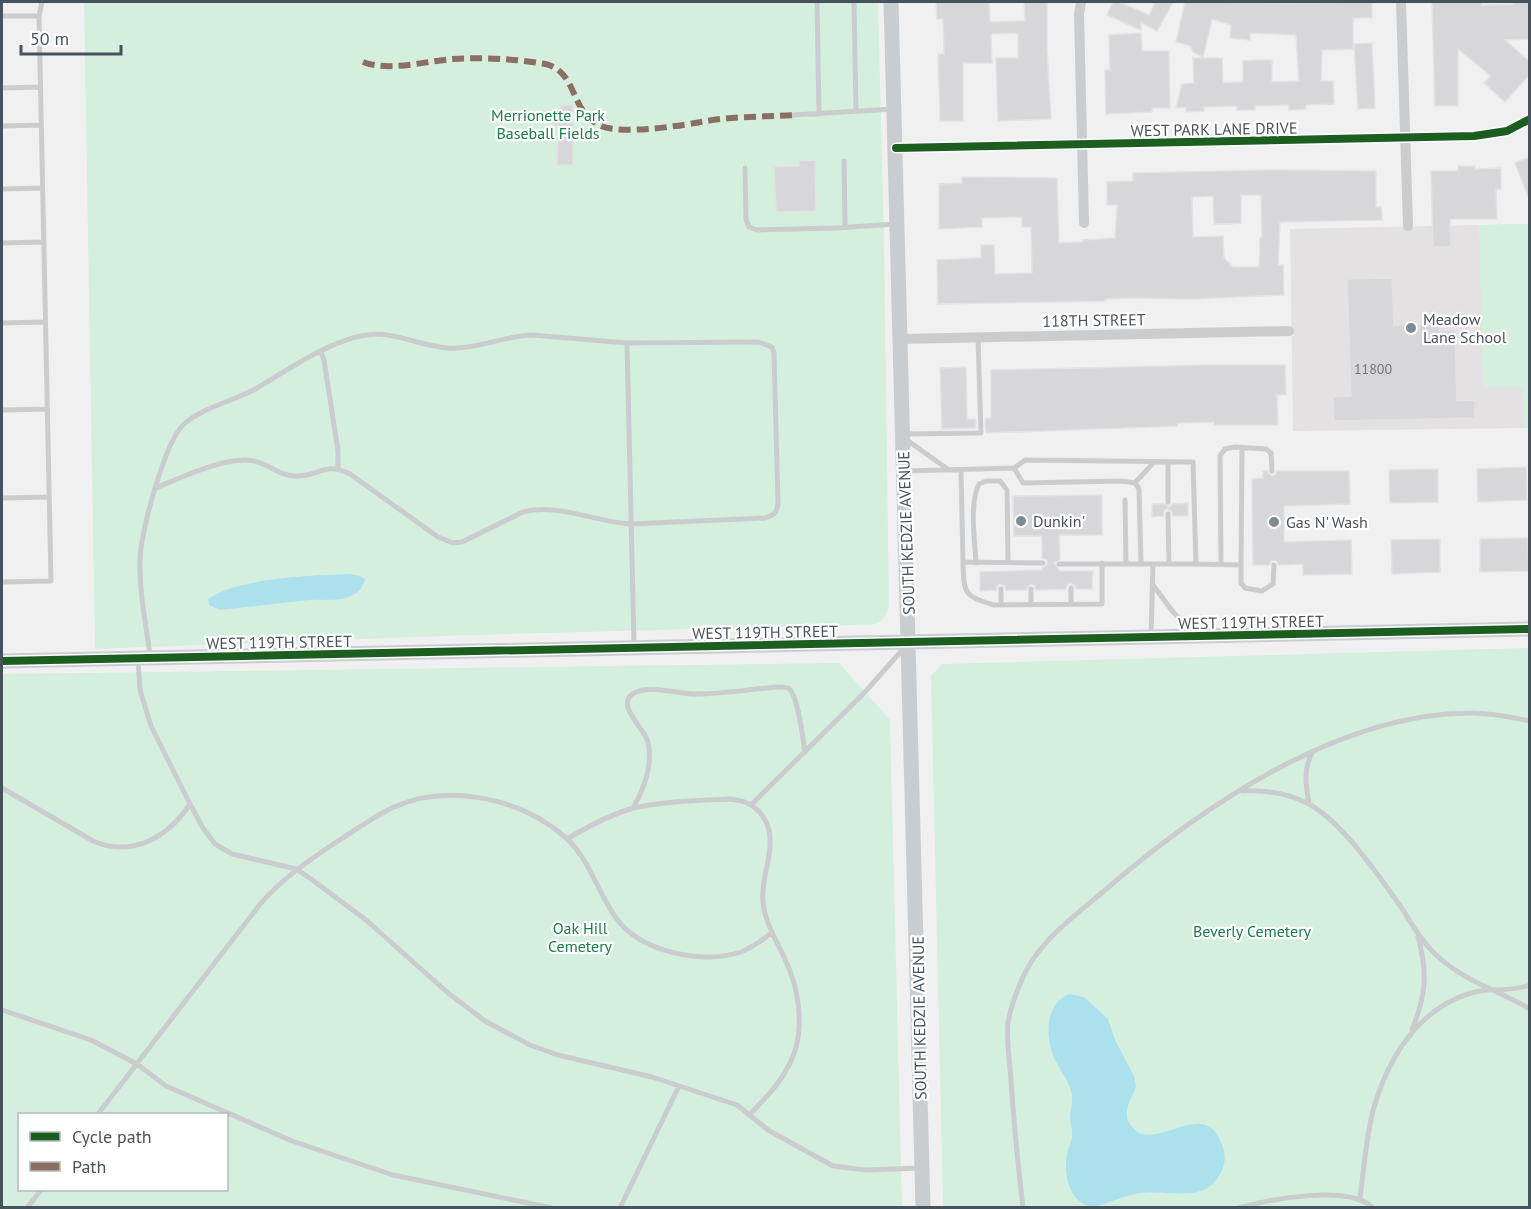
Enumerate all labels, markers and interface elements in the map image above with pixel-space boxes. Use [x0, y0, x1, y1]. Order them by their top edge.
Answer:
scale bar [21, 18, 122, 56]
text: 50 m [30, 27, 69, 50]
park label: Merrionette Park Baseball Fields [491, 105, 605, 143]
street label: WEST PARK LANE DRIVE [1130, 118, 1298, 140]
street label: 118TH STREET [1042, 309, 1146, 331]
place label: Meadow Lane School [1423, 309, 1507, 347]
marker: Meadow Lane School [1404, 321, 1418, 335]
house number: 11800 [1354, 360, 1392, 378]
street label: SOUTH KEDZIE AVENUE [893, 451, 919, 615]
place label: Dunkin' [1033, 511, 1085, 531]
place label: Gas N' Wash [1286, 512, 1368, 532]
marker: Dunkin' [1014, 514, 1028, 528]
marker: Gas N' Wash [1267, 515, 1281, 529]
street label: WEST 119TH STREET [1178, 611, 1324, 633]
street label: WEST 119TH STREET [692, 621, 838, 643]
street label: WEST 119TH STREET [206, 631, 352, 653]
park label: Oak Hill Cemetery [548, 918, 613, 956]
park label: Beverly Cemetery [1193, 921, 1312, 941]
street label: SOUTH KEDZIE AVENUE [908, 936, 930, 1100]
legend [18, 1113, 228, 1191]
text: Cycle path [72, 1125, 152, 1148]
text: Path [72, 1155, 106, 1178]

